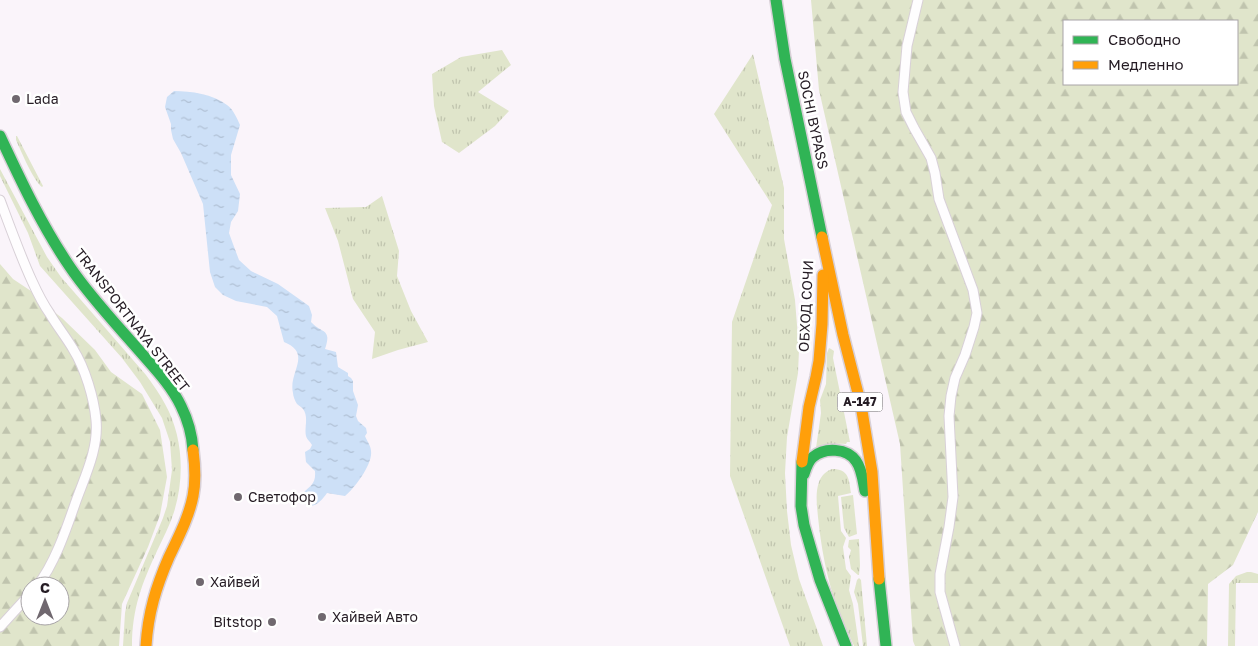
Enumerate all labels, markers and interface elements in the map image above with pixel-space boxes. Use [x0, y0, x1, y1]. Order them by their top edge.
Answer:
legend [1063, 20, 1238, 85]
text: Свободно [1108, 30, 1181, 48]
text: Медленно [1108, 55, 1184, 73]
street label: SOCHI BYPASS [795, 69, 832, 171]
place label: Lada [26, 90, 59, 107]
marker: Lada [10, 93, 22, 105]
street label: TRANSPORTNAYA STREET [71, 245, 194, 395]
street label: ОБХОД СОЧИ [795, 260, 816, 352]
road number: А-147 [838, 392, 882, 412]
place label: Светофор [248, 488, 316, 505]
marker: Светофор [232, 491, 244, 503]
place label: Хайвей [210, 573, 260, 590]
north arrow [20, 576, 70, 626]
marker: Хайвей [194, 576, 206, 588]
text: С [40, 579, 50, 596]
place label: Хайвей Авто [332, 608, 418, 625]
marker: Хайвей Авто [316, 611, 328, 623]
place label: Bitstop [213, 613, 262, 630]
marker: Bitstop [266, 616, 278, 628]

